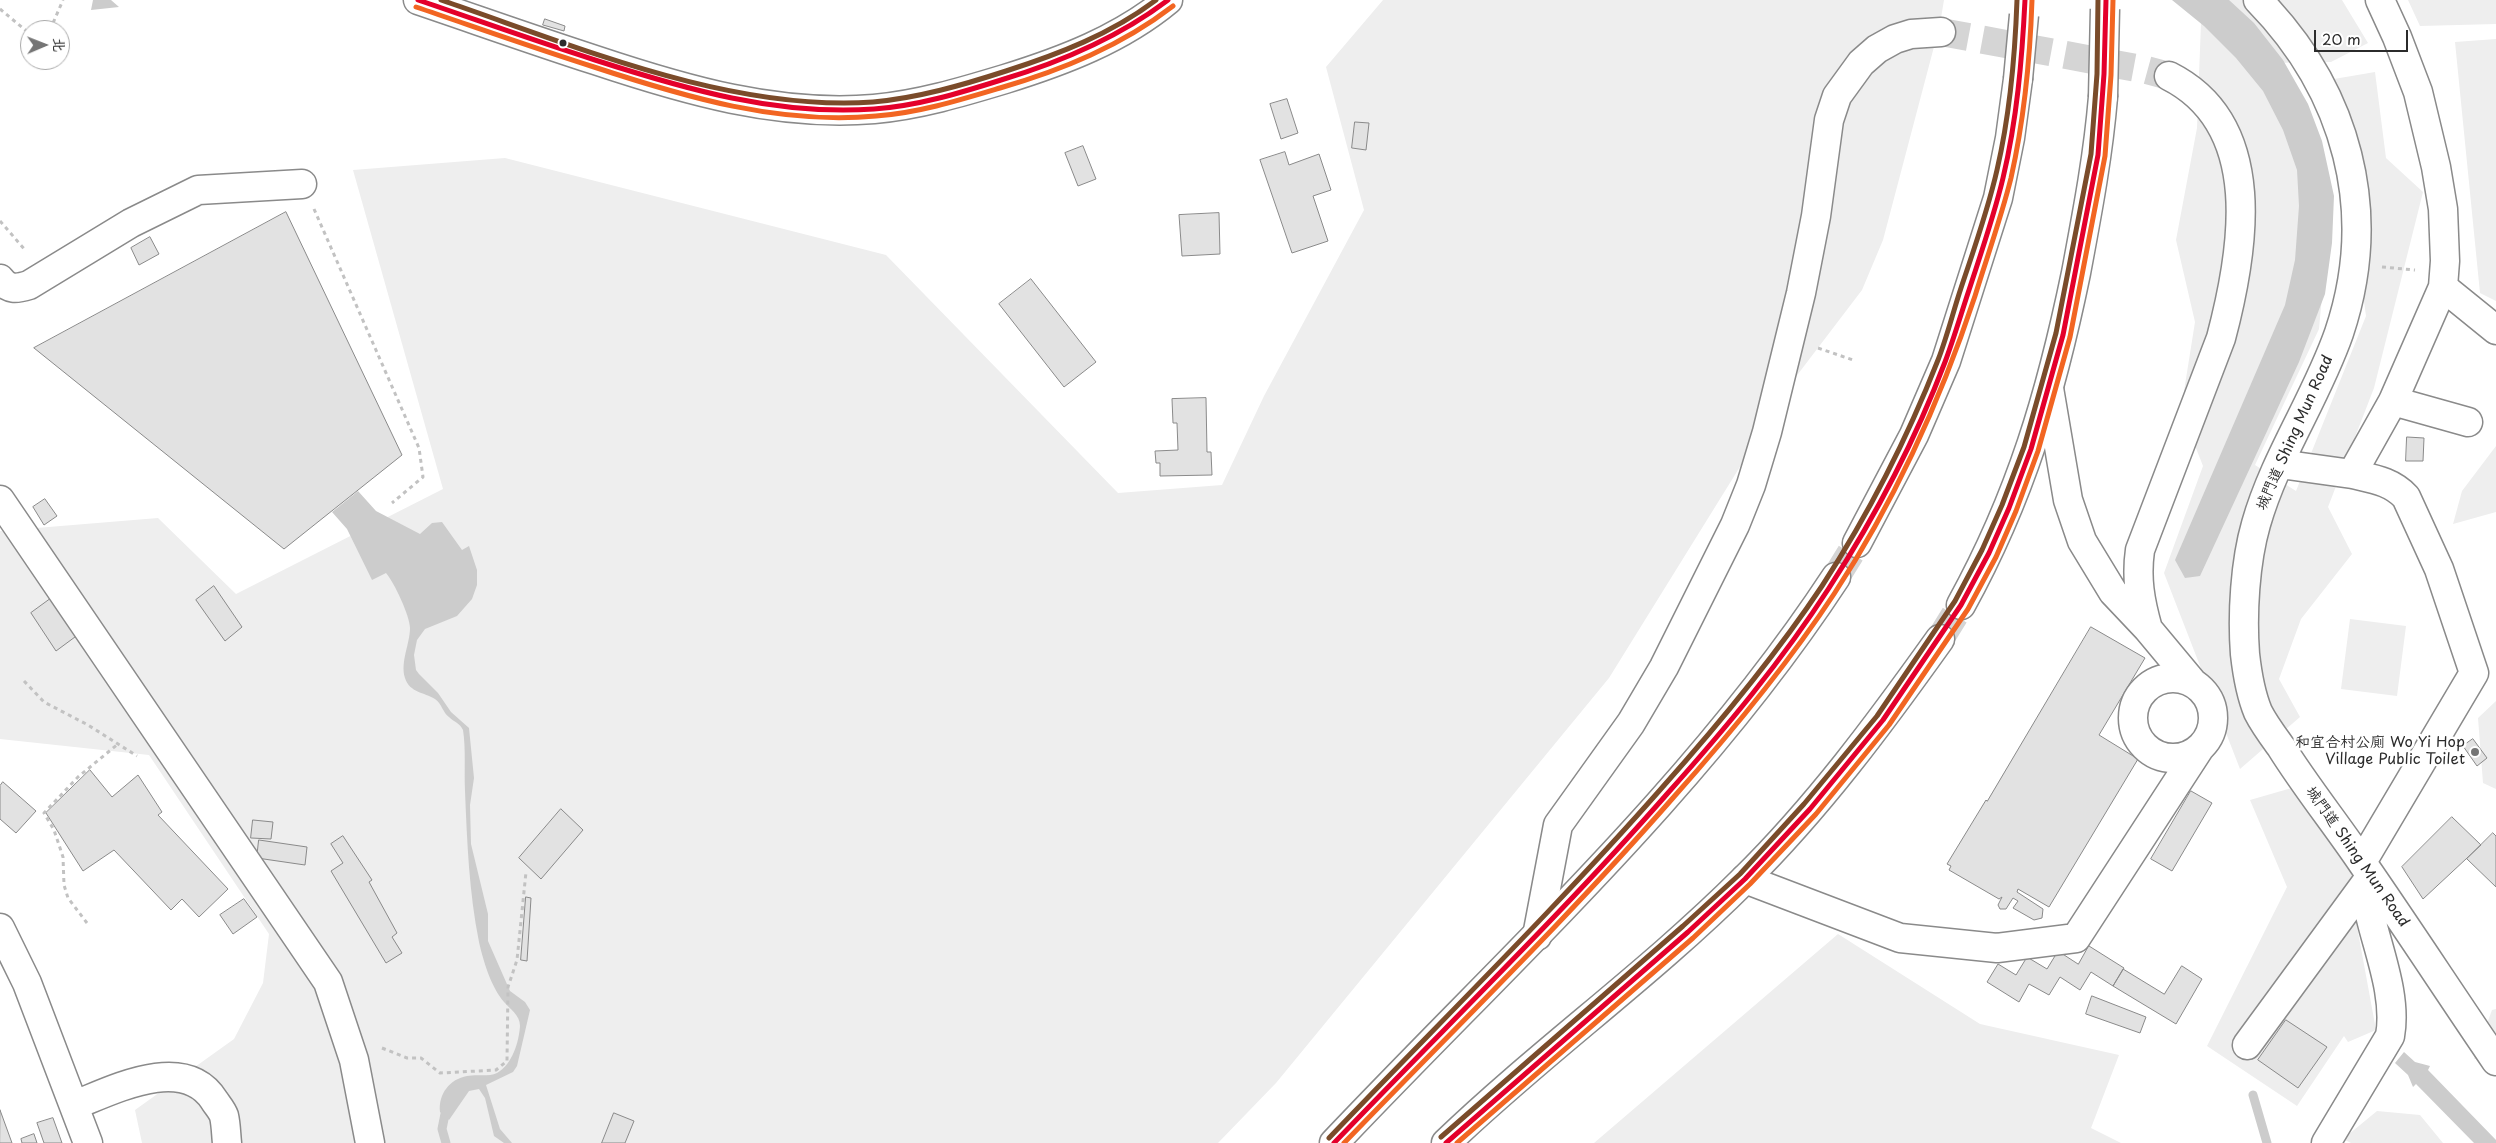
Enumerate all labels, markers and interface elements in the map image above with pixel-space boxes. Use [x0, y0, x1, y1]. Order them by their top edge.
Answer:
north arrow [20, 20, 70, 70]
scale bar [2316, 20, 2410, 52]
text: 20 m [2322, 27, 2361, 50]
text: 北 [49, 38, 70, 52]
unlabelled marker [558, 38, 568, 48]
street label: 城門道 Shing Mun Road [2253, 353, 2337, 513]
place label: 和宜合村公廁 Wo Yi Hop Village Public Toilet [2295, 734, 2465, 769]
marker: 和宜合村公廁 Wo Yi Hop Village Public Toilet [2469, 746, 2481, 758]
street label: 城門道 Shing Mun Road [2302, 783, 2412, 931]

